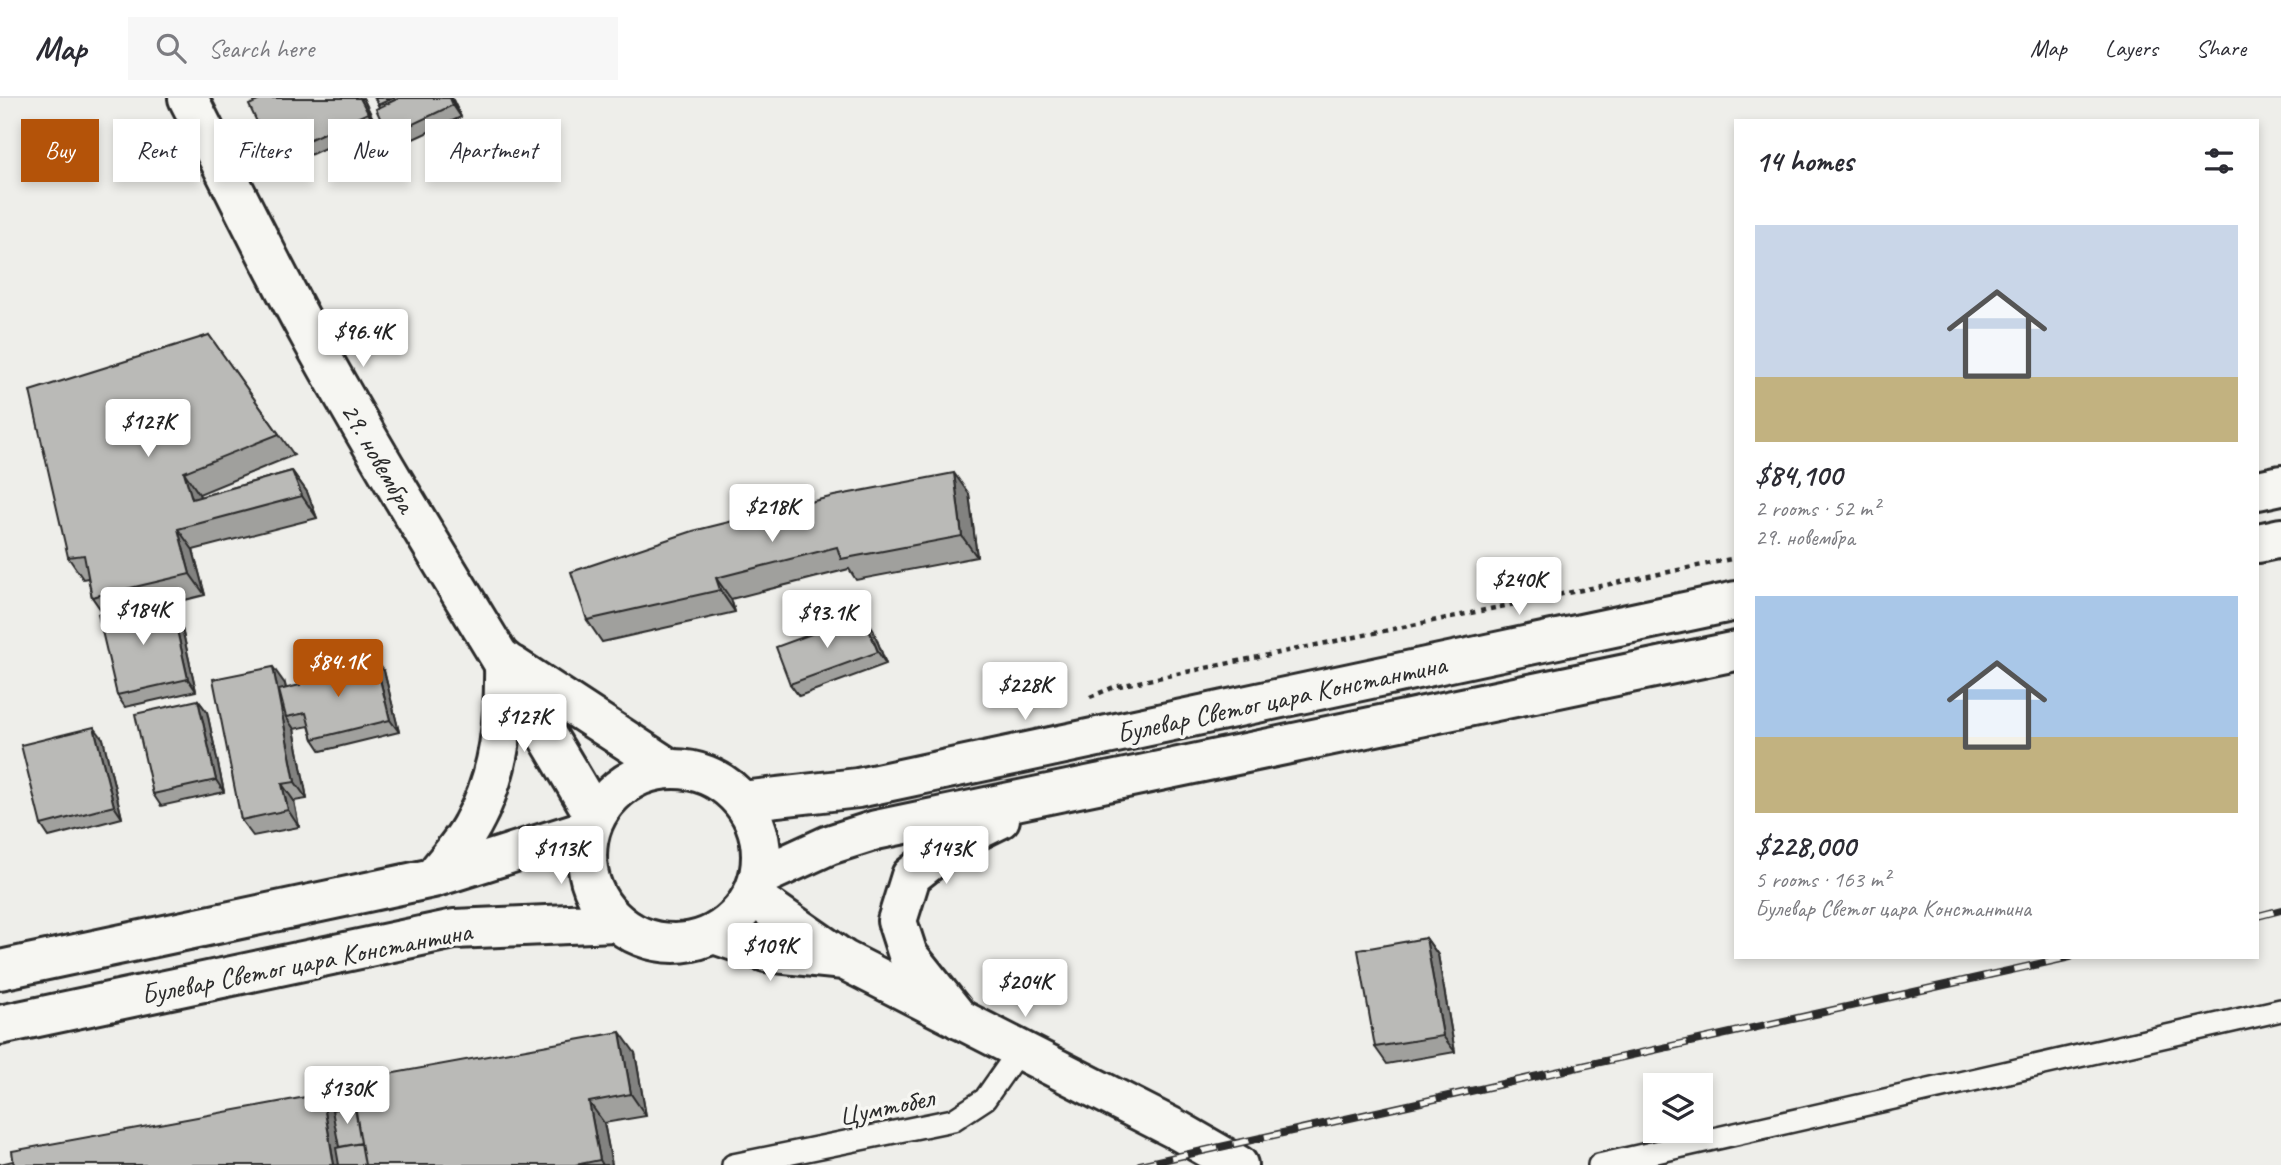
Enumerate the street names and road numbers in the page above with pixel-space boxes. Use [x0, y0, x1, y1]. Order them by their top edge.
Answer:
street label: 29. новембра [333, 396, 425, 521]
street label: Булевар Светог цара Константина [1113, 646, 1451, 751]
street label: Булевар Светог цара Константина [138, 913, 476, 1012]
street label: Цумтобел [835, 1079, 939, 1134]

